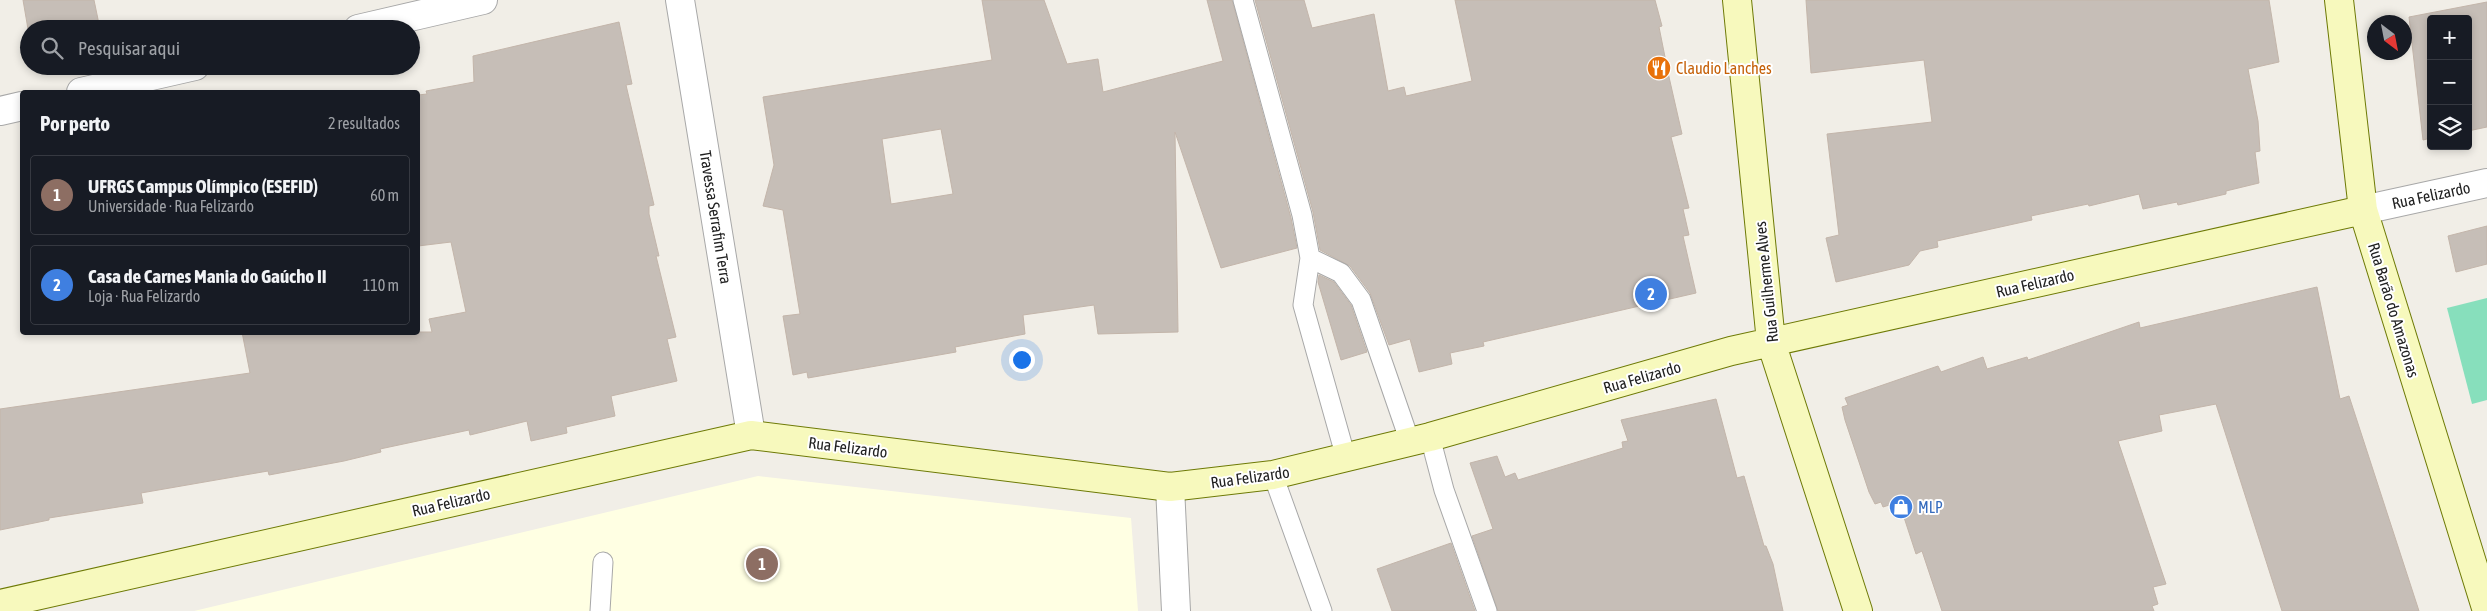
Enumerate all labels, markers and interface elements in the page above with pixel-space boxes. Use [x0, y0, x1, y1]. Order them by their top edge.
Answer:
north arrow [2367, 15, 2412, 60]
map controls [2427, 15, 2472, 150]
button: + [2427, 15, 2472, 60]
search box [20, 20, 420, 75]
icon: search [38, 34, 66, 62]
text: Pesquisar aqui [78, 37, 180, 59]
restaurant icon: Claudio Lanches [1646, 55, 1672, 81]
place label: Claudio Lanches [1676, 59, 1772, 77]
button: − [2427, 60, 2472, 105]
button: layers [2427, 105, 2472, 150]
text: Por perto [40, 111, 110, 135]
text: 2 resultados [328, 114, 400, 132]
street label: Travessa Serrafim Terra [697, 149, 735, 285]
text: UFRGS Campus Olímpico (ESEFID) [88, 175, 318, 197]
street label: Rua Felizardo [2390, 178, 2472, 212]
text: 1 [53, 186, 61, 204]
text: 60 m [370, 186, 399, 204]
text: Universidade · Rua Felizardo [88, 197, 254, 215]
street label: Rua Guilherme Alves [1751, 220, 1781, 343]
street label: Rua Barão do Amazonas [2365, 240, 2423, 380]
text: Casa de Carnes Mania do Gaúcho II [88, 265, 327, 287]
street label: Rua Felizardo [1994, 265, 2076, 301]
pin: 2 [1635, 275, 1667, 313]
text: 2 [53, 276, 61, 294]
text: 110 m [363, 276, 399, 294]
text: Loja · Rua Felizardo [88, 287, 200, 305]
your location [1009, 347, 1035, 373]
street label: Rua Felizardo [1601, 357, 1683, 397]
street label: Rua Felizardo [807, 433, 889, 461]
street label: Rua Felizardo [1209, 463, 1291, 491]
street label: Rua Felizardo [410, 484, 492, 520]
shop icon: MLP [1888, 494, 1914, 520]
place label: MLP [1918, 498, 1943, 516]
pin: 1 [746, 545, 778, 583]

